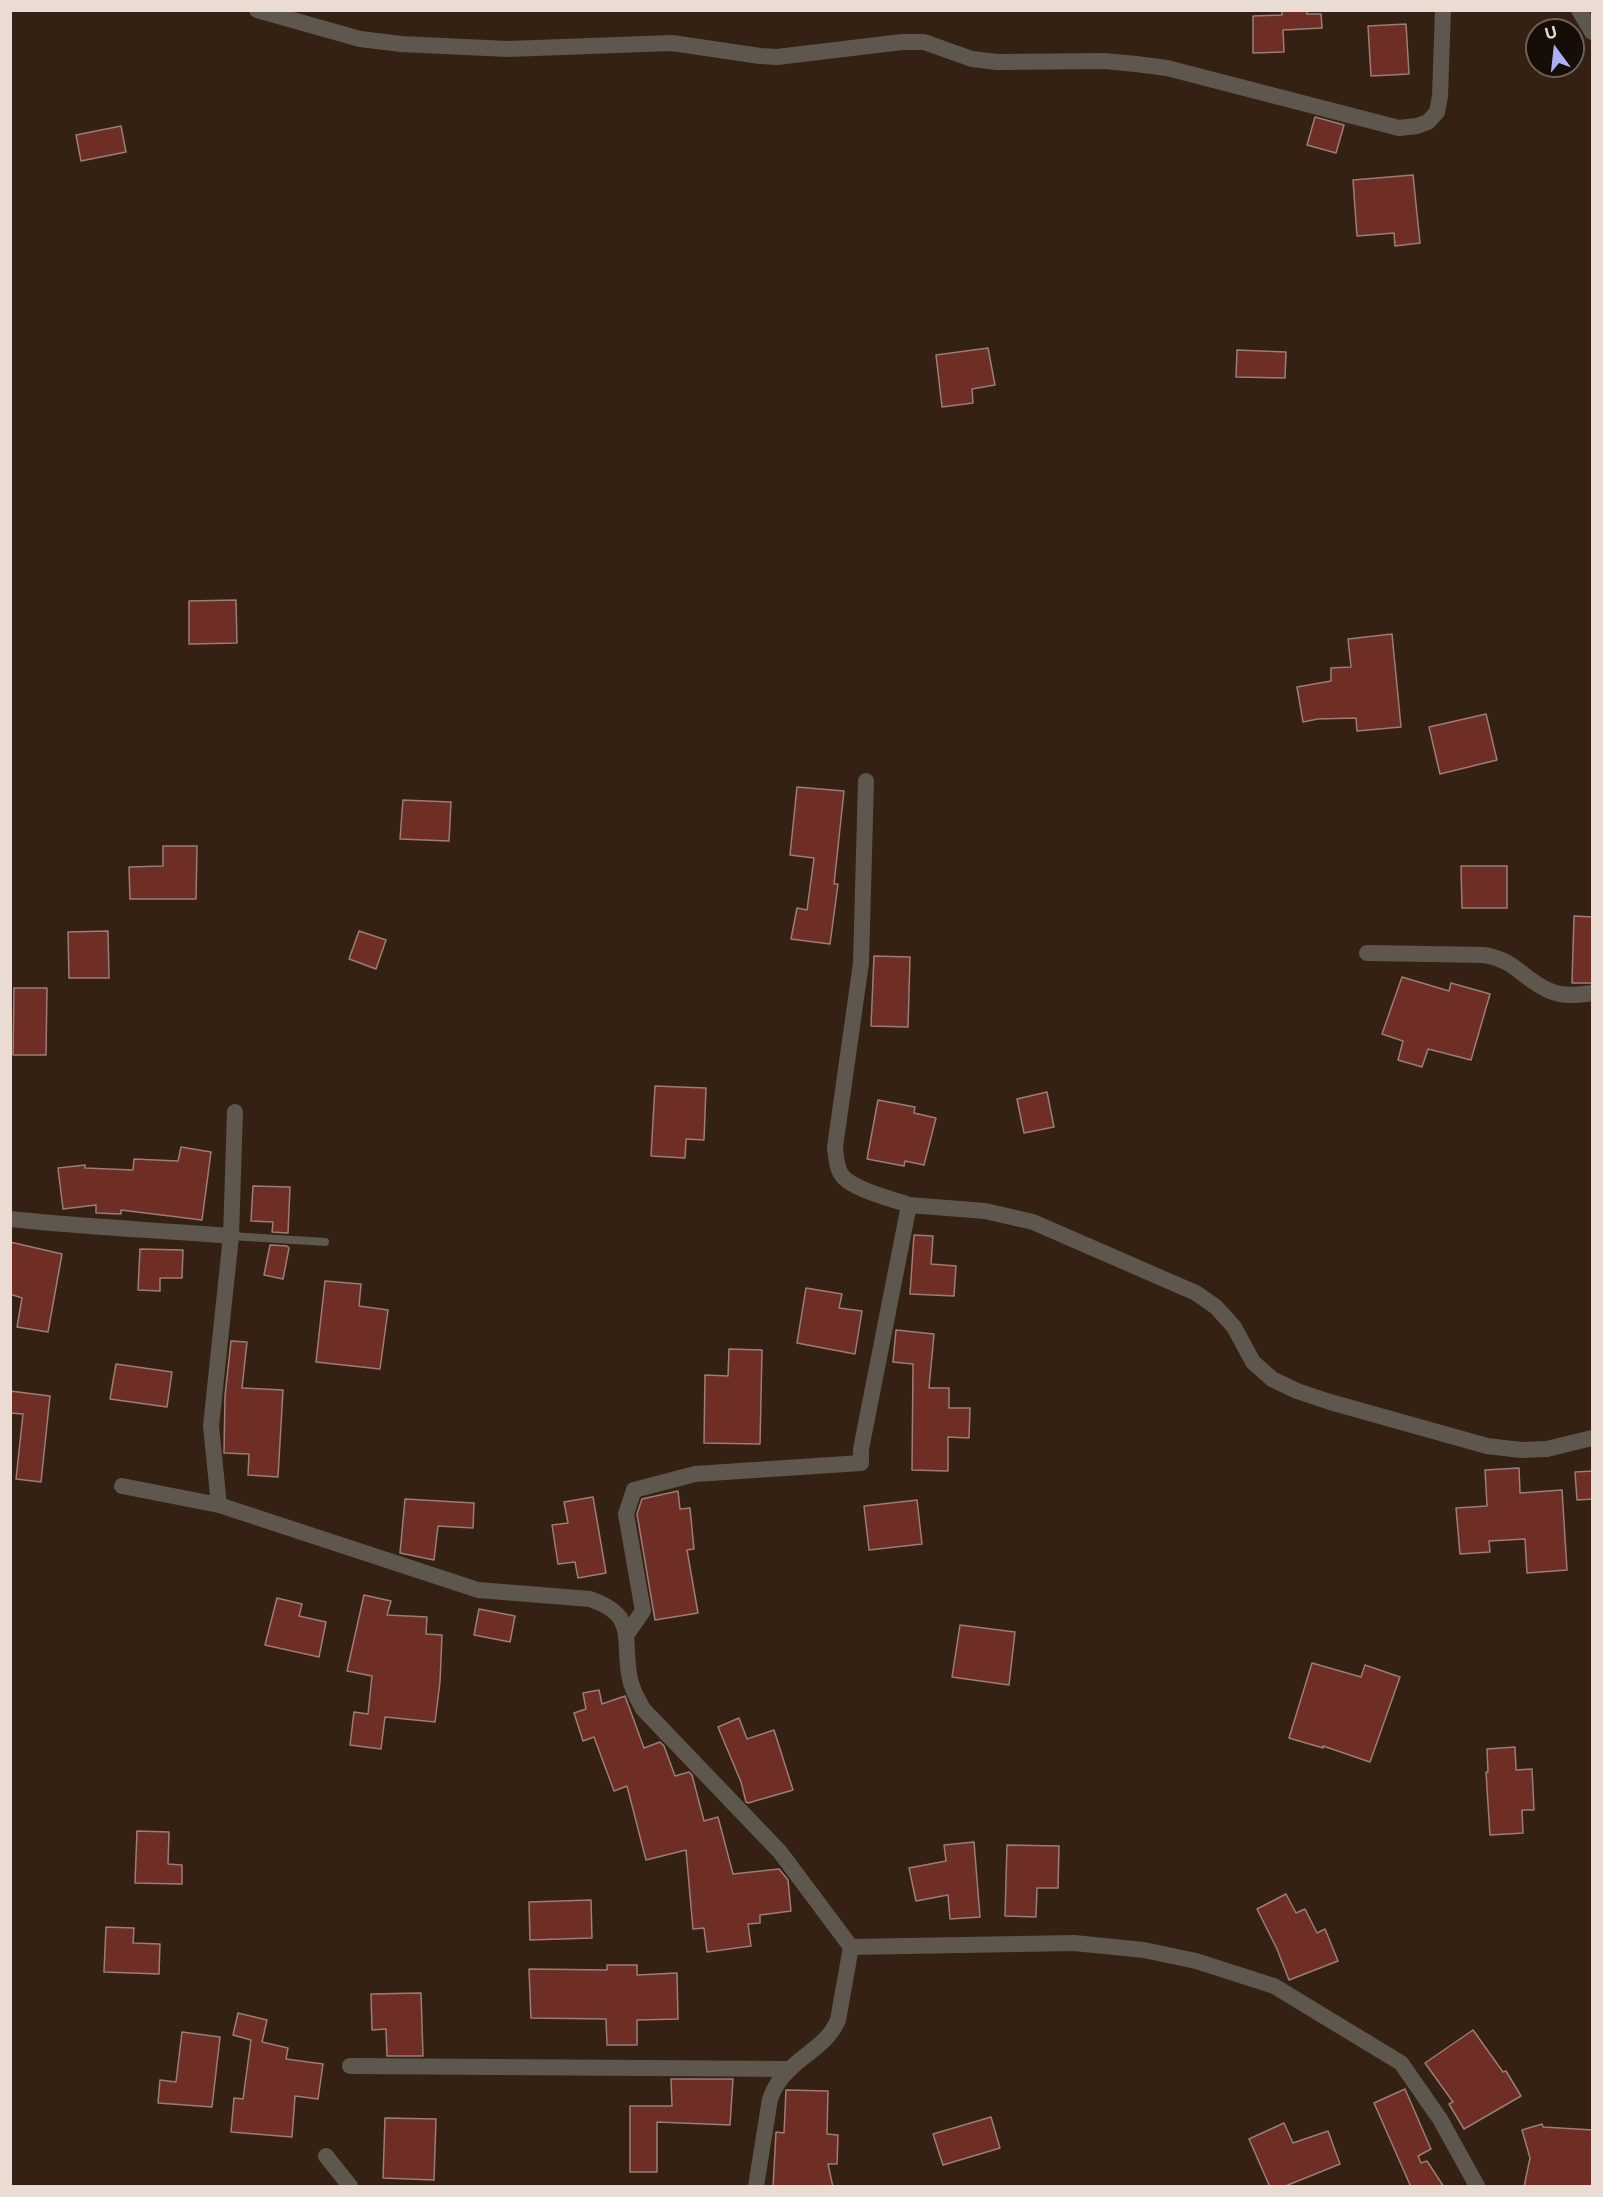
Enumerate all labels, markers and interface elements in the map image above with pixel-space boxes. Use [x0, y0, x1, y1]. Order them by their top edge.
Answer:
north arrow [1525, 18, 1585, 78]
text: U [1543, 21, 1559, 44]

